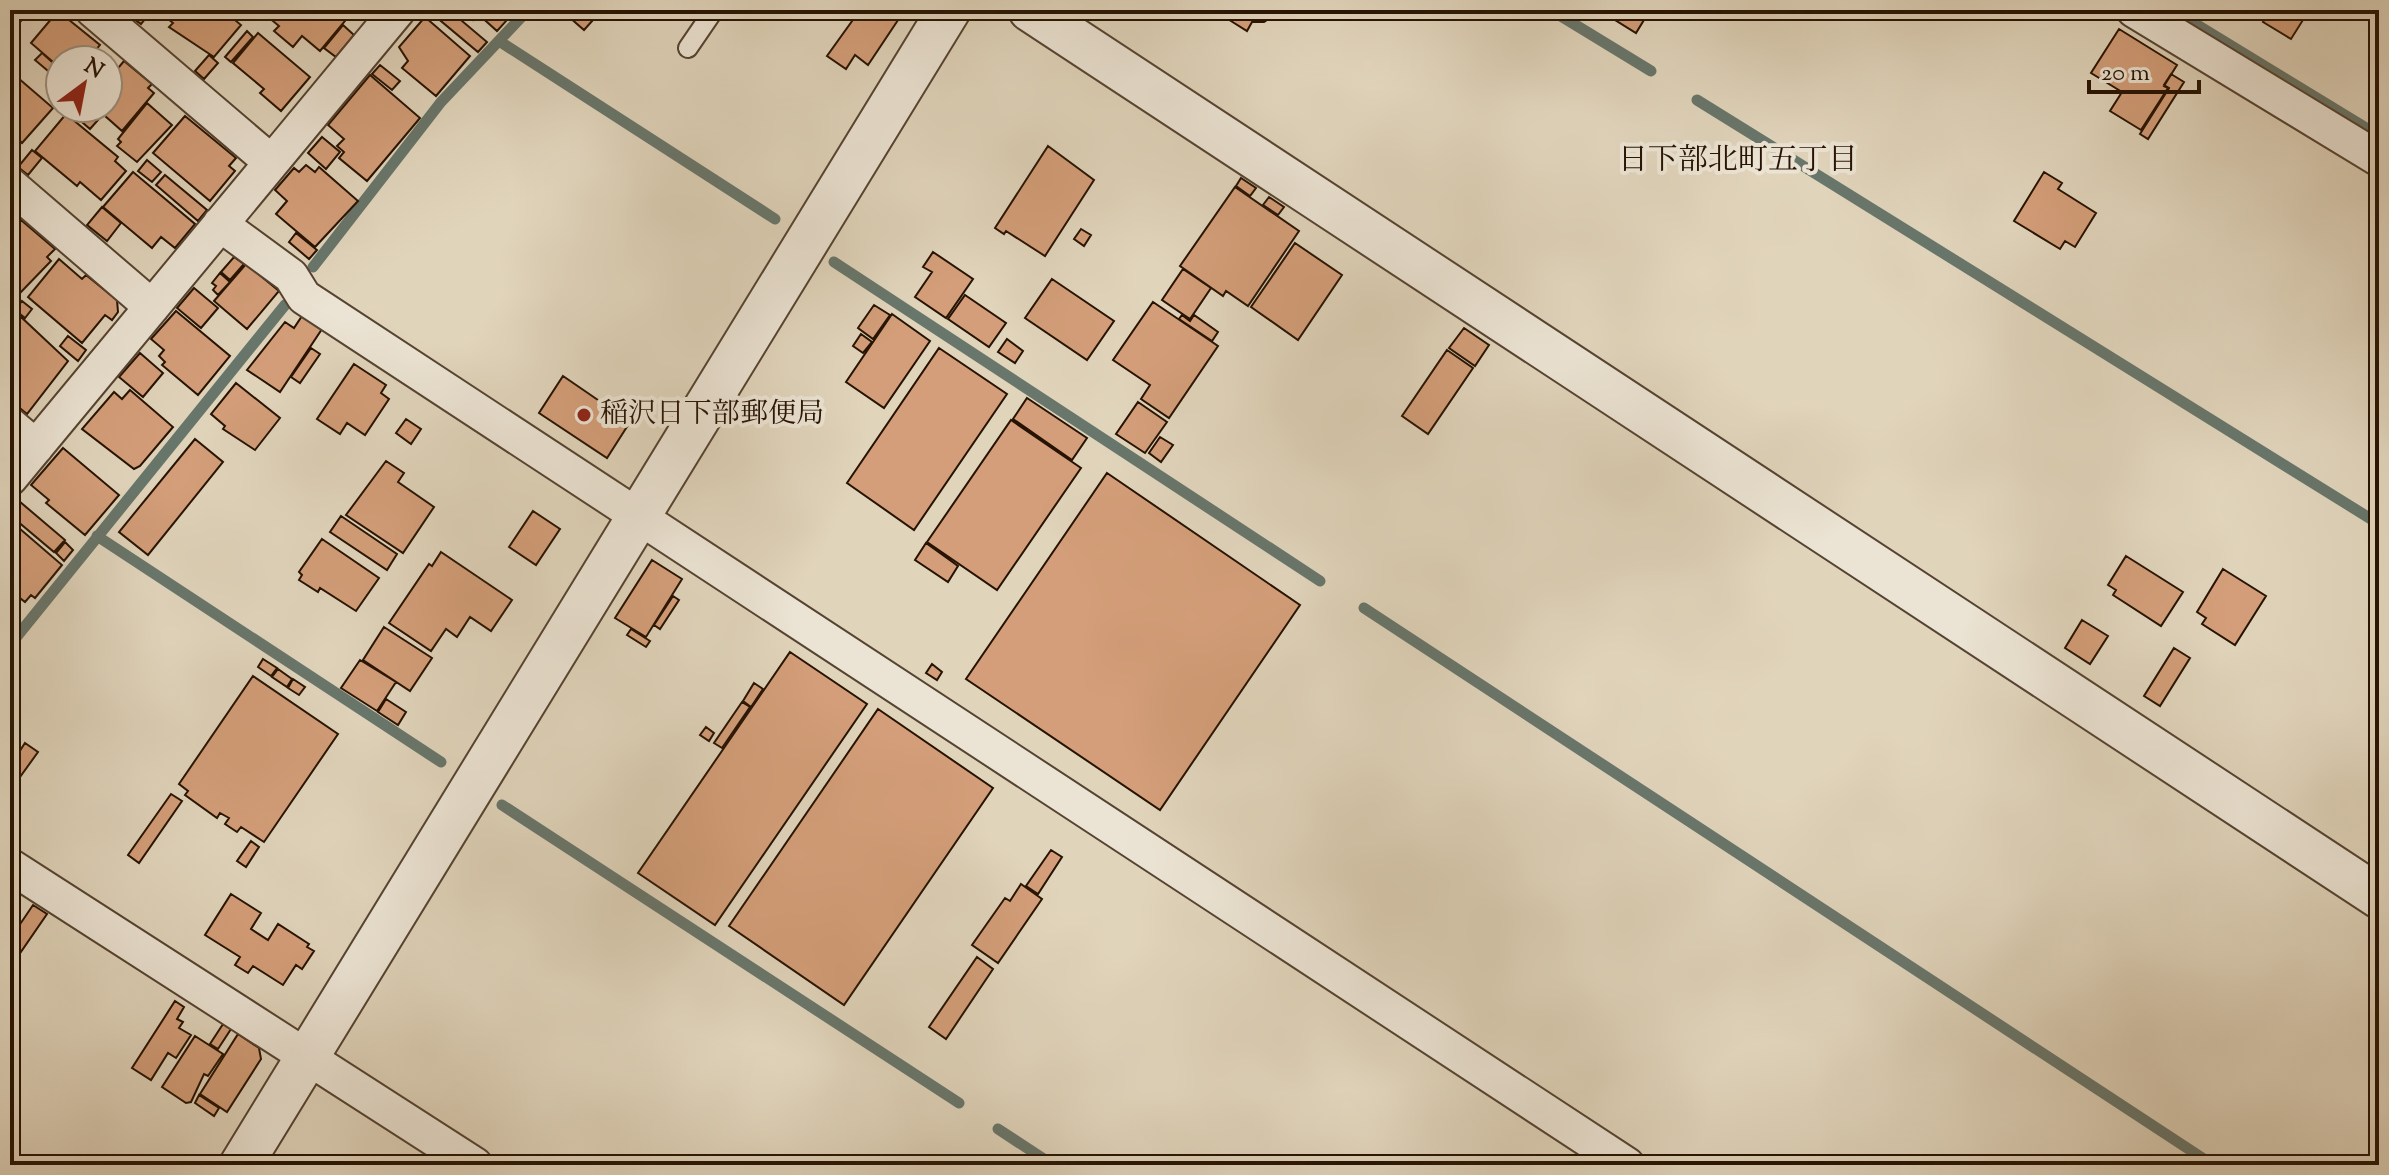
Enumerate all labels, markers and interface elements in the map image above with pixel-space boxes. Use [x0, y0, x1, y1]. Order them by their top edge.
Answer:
north arrow [44, 44, 124, 124]
scale bar [2089, 44, 2199, 94]
text: N [77, 51, 109, 88]
text: 20 m [2101, 57, 2150, 91]
district label: 日下部北町五丁目 [1618, 140, 1858, 183]
place label: 稲沢日下部郵便局 [600, 395, 824, 435]
marker: 稲沢日下部郵便局 [575, 406, 593, 424]

